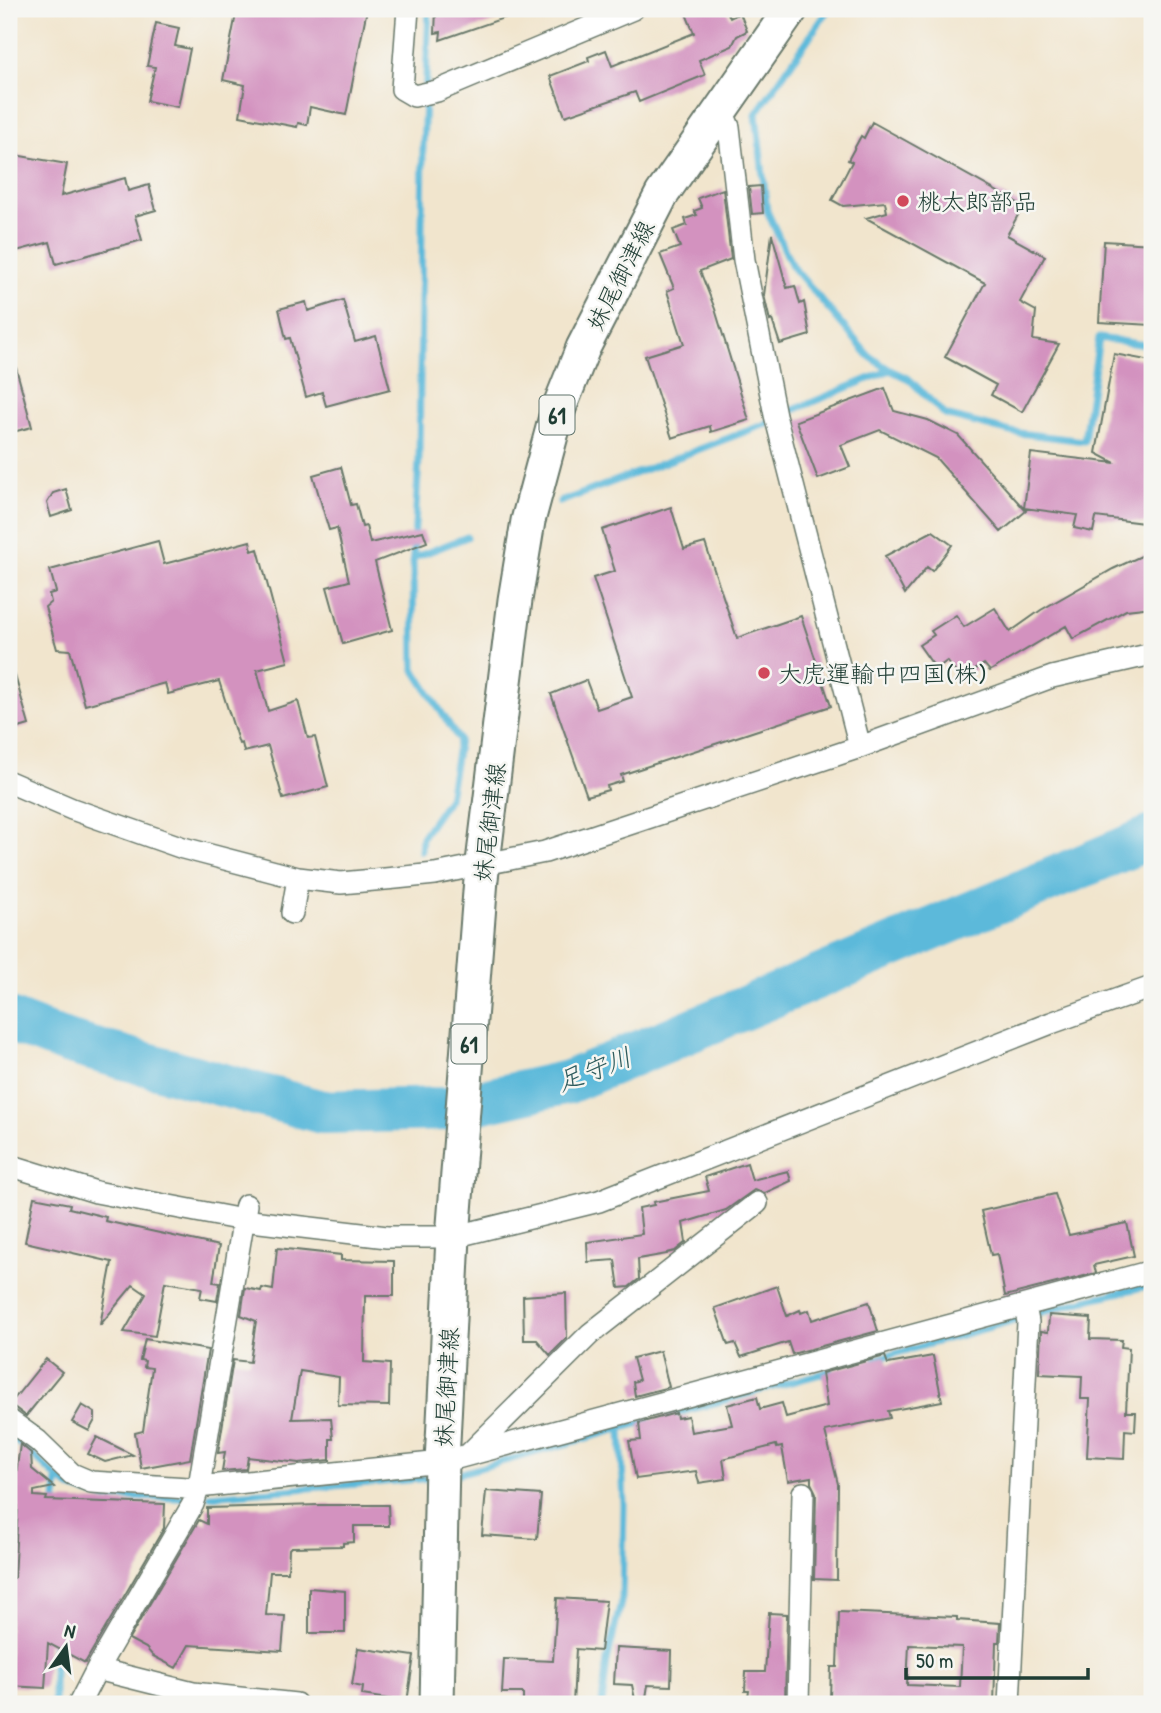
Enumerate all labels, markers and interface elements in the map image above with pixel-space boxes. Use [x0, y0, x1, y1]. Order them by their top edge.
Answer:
place label: 桃太郎部品 [917, 185, 1037, 217]
marker: 桃太郎部品 [895, 193, 911, 209]
street label: 妹尾御津線 [579, 214, 661, 336]
road number: 61 [540, 396, 574, 434]
place label: 大虎運輸中四国(株) [778, 657, 987, 689]
marker: 大虎運輸中四国(株) [756, 665, 772, 681]
street label: 妹尾御津線 [466, 760, 512, 884]
road number: 61 [452, 1024, 486, 1064]
water label: 足守川 [551, 1039, 637, 1099]
street label: 妹尾御津線 [427, 1326, 465, 1448]
north arrow [32, 1612, 102, 1682]
text: N [62, 1617, 78, 1644]
scale bar [906, 1636, 1088, 1680]
text: 50 m [916, 1646, 953, 1675]

